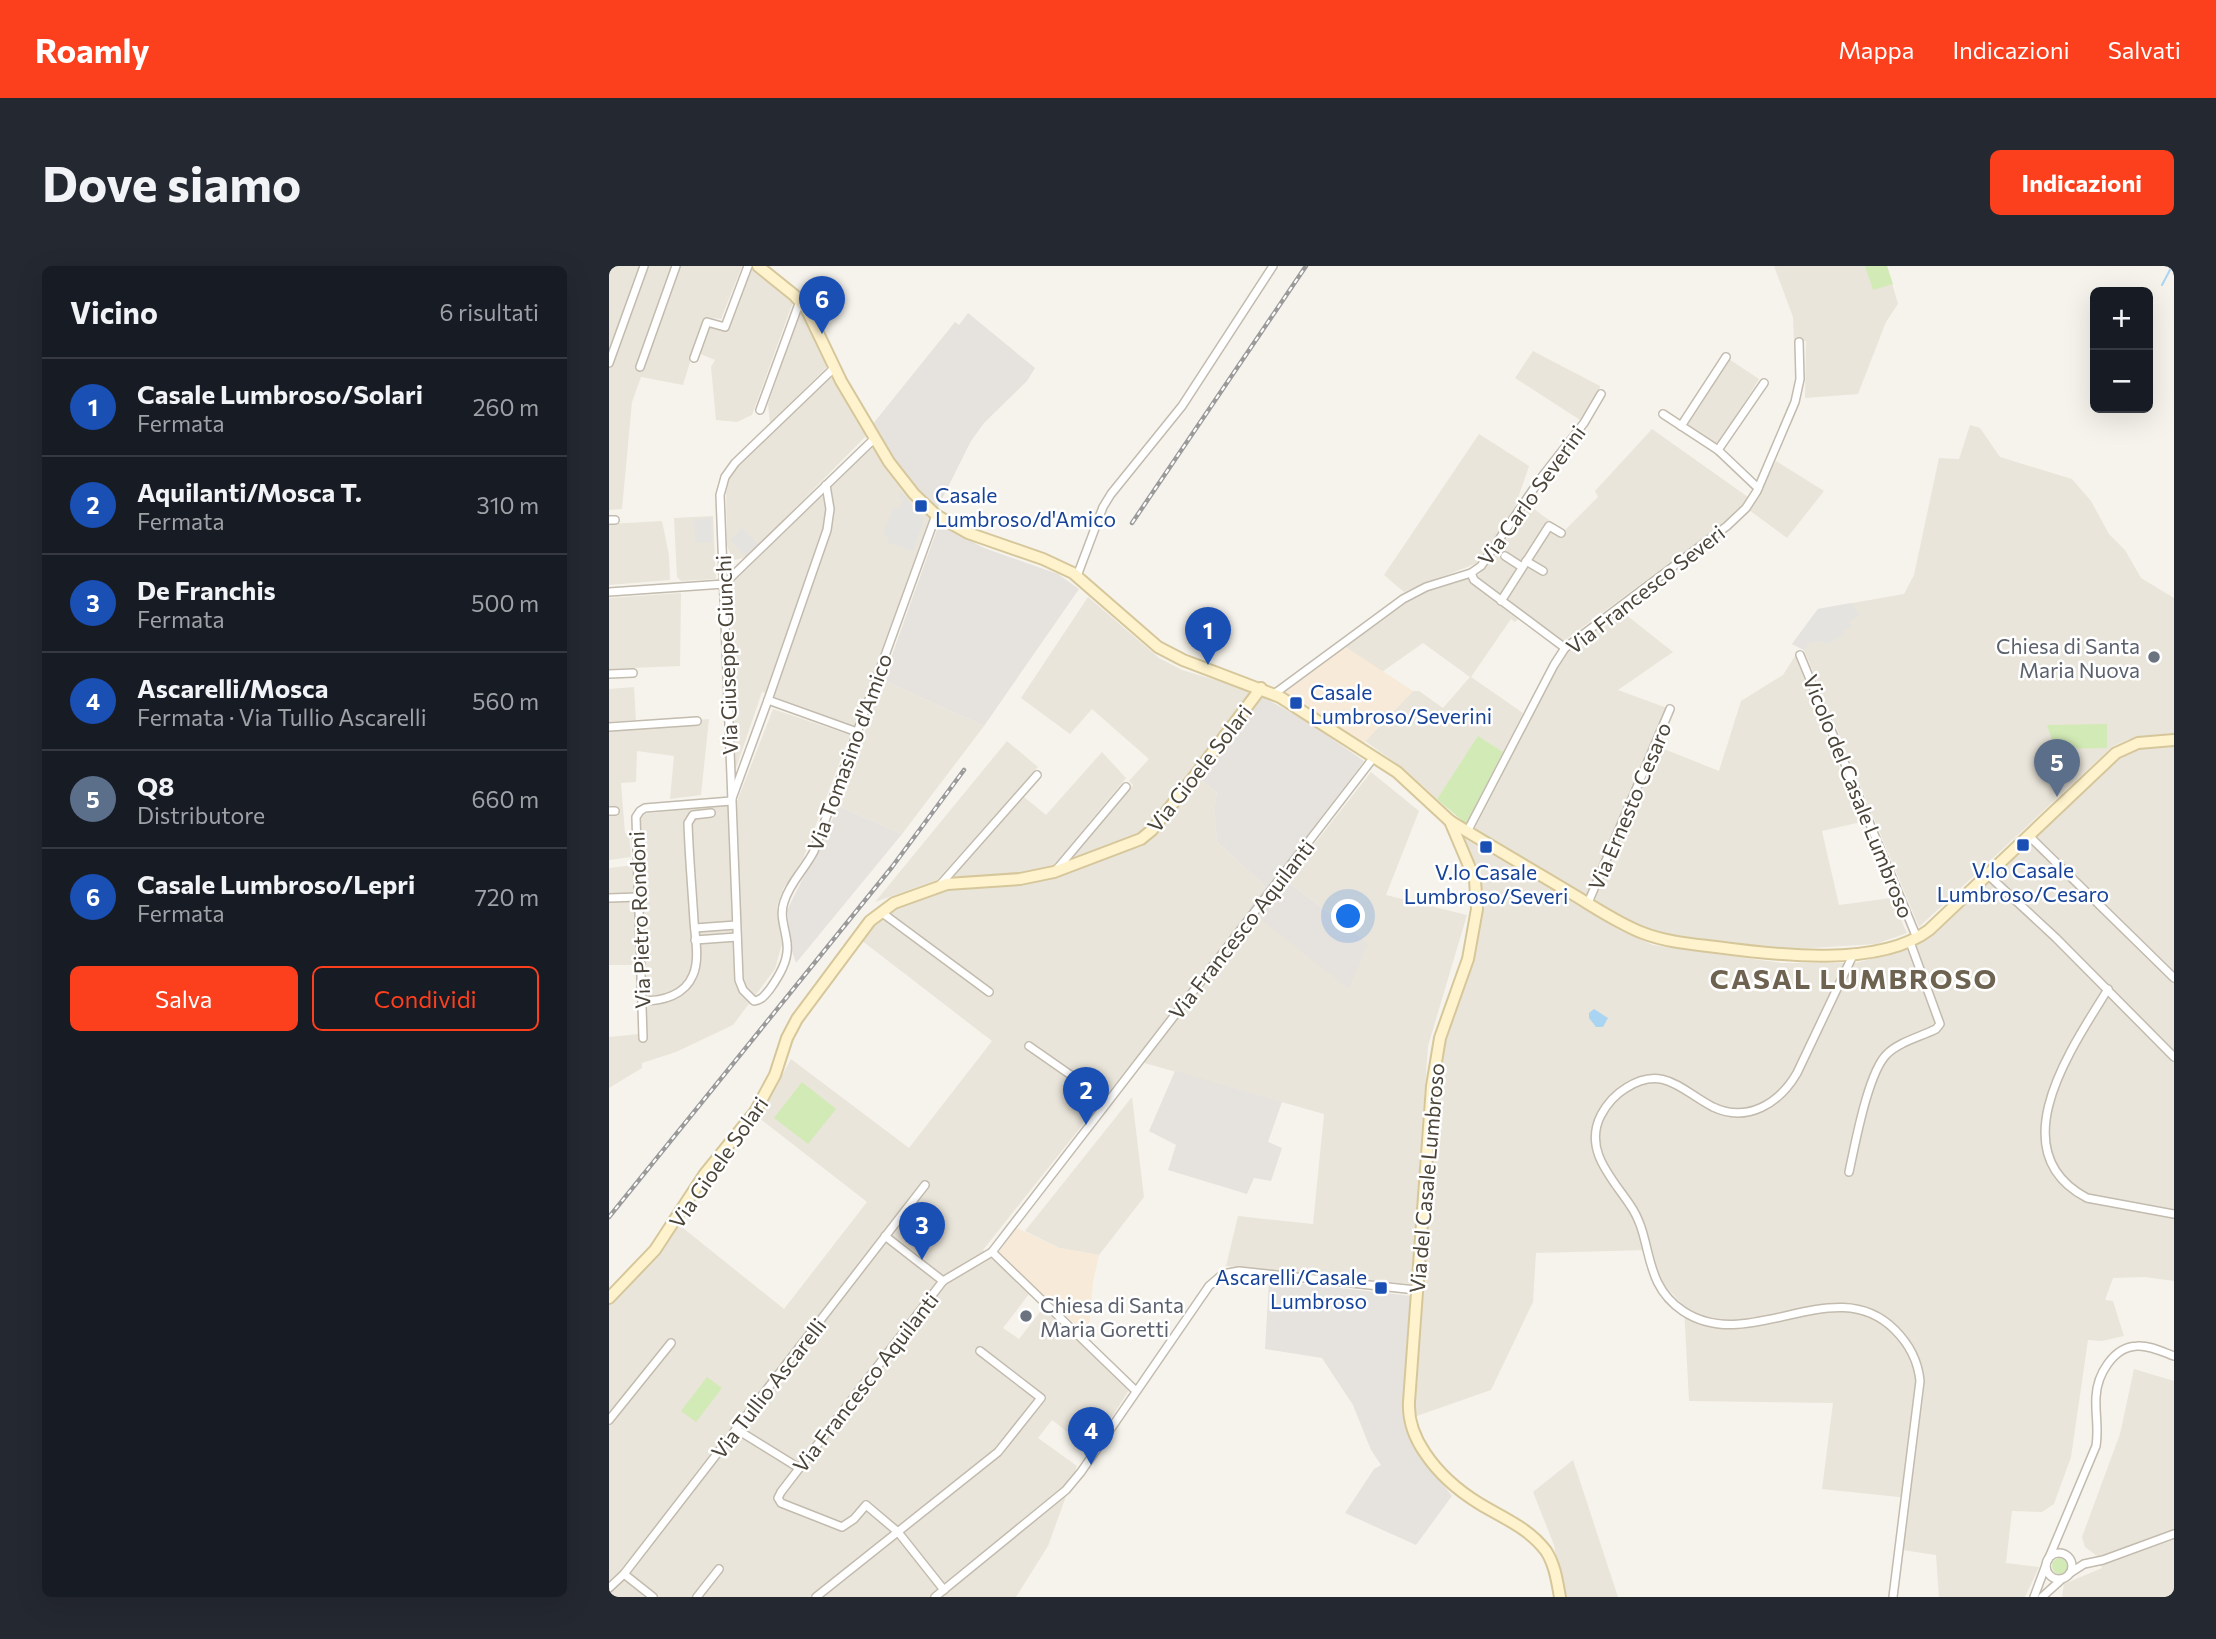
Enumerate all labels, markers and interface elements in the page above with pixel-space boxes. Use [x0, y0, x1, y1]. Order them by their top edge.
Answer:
text: Roamly [35, 29, 150, 70]
text: Mappa [1838, 35, 1914, 64]
text: Indicazioni [1952, 35, 2070, 64]
text: Salvati [2108, 35, 2181, 64]
button: Indicazioni [1990, 150, 2174, 215]
text: Dove siamo [42, 152, 301, 212]
pin: 6 [799, 276, 845, 334]
map controls [2090, 287, 2153, 413]
button: + [2090, 287, 2153, 350]
text: Vicino [70, 293, 158, 330]
text: 6 risultati [440, 298, 539, 326]
button: − [2090, 350, 2153, 413]
text: Casale Lumbroso/Solari [137, 378, 423, 409]
text: 1 [88, 393, 98, 421]
text: 260 m [473, 393, 539, 421]
text: Fermata [137, 409, 225, 437]
street label: Via Carlo Severini [1472, 420, 1590, 570]
text: Aquilanti/Mosca T. [137, 476, 362, 507]
place label: Casale Lumbroso/d'Amico [935, 482, 1116, 531]
text: 2 [86, 491, 100, 519]
text: 310 m [477, 491, 539, 519]
marker: Casale Lumbroso/d'Amico [913, 498, 929, 514]
text: Fermata [137, 507, 225, 535]
street label: Via Francesco Severi [1561, 519, 1729, 659]
street label: Via Giuseppe Giunchi [710, 554, 742, 756]
text: De Franchis [137, 574, 276, 605]
text: 3 [86, 589, 100, 617]
text: 500 m [471, 589, 539, 617]
text: Fermata [137, 605, 225, 633]
pin: 1 [1185, 607, 1231, 665]
place label: Chiesa di Santa Maria Nuova [1996, 633, 2140, 682]
marker: Chiesa di Santa Maria Nuova [2146, 649, 2162, 665]
street label: Via Tomasino d'Amico [802, 650, 896, 854]
street label: Vicolo del Casale Lumbroso [1799, 671, 1919, 921]
text: Ascarelli/Mosca [137, 672, 328, 703]
place label: Casale Lumbroso/Severini [1310, 679, 1492, 728]
text: 4 [86, 687, 100, 715]
text: 560 m [472, 687, 539, 715]
marker: Casale Lumbroso/Severini [1288, 695, 1304, 711]
street label: Via Gioele Solari [1142, 699, 1256, 837]
text: Fermata · Via Tullio Ascarelli [137, 703, 427, 731]
street label: Via Ernesto Cesaro [1582, 718, 1676, 894]
pin: 5 [2034, 739, 2080, 797]
text: Q8 [137, 770, 174, 801]
text: 5 [86, 785, 100, 813]
text: 660 m [472, 785, 539, 813]
text: Distributore [137, 801, 265, 829]
street label: Via Pietro Rondoni [623, 831, 655, 1009]
street label: Via Francesco Aquilanti [1163, 834, 1319, 1024]
marker: V.lo Casale Lumbroso/Cesaro [2015, 837, 2031, 853]
marker: V.lo Casale Lumbroso/Severi [1478, 839, 1494, 855]
place label: V.lo Casale Lumbroso/Cesaro [1937, 857, 2109, 906]
place label: V.lo Casale Lumbroso/Severi [1404, 859, 1568, 908]
text: Casale Lumbroso/Lepri [137, 868, 415, 899]
text: 6 [86, 883, 100, 911]
text: 720 m [475, 883, 539, 911]
text: Fermata [137, 899, 225, 927]
your location [1331, 899, 1365, 933]
district label: CASAL LUMBROSO [1710, 961, 1998, 995]
button: Salva [70, 966, 298, 1031]
button: Condividi [312, 966, 539, 1031]
street label: Via del Casale Lumbroso [1403, 1062, 1449, 1294]
pin: 2 [1063, 1067, 1109, 1125]
street label: Via Gioele Solari [663, 1091, 773, 1233]
pin: 3 [899, 1202, 945, 1260]
place label: Ascarelli/Casale Lumbroso [1215, 1264, 1367, 1313]
marker: Ascarelli/Casale Lumbroso [1373, 1280, 1389, 1296]
street label: Via Francesco Aquilanti [787, 1287, 943, 1477]
place label: Chiesa di Santa Maria Goretti [1040, 1292, 1184, 1341]
marker: Chiesa di Santa Maria Goretti [1018, 1308, 1034, 1324]
street label: Via Tullio Ascarelli [705, 1313, 831, 1463]
pin: 4 [1068, 1407, 1114, 1465]

